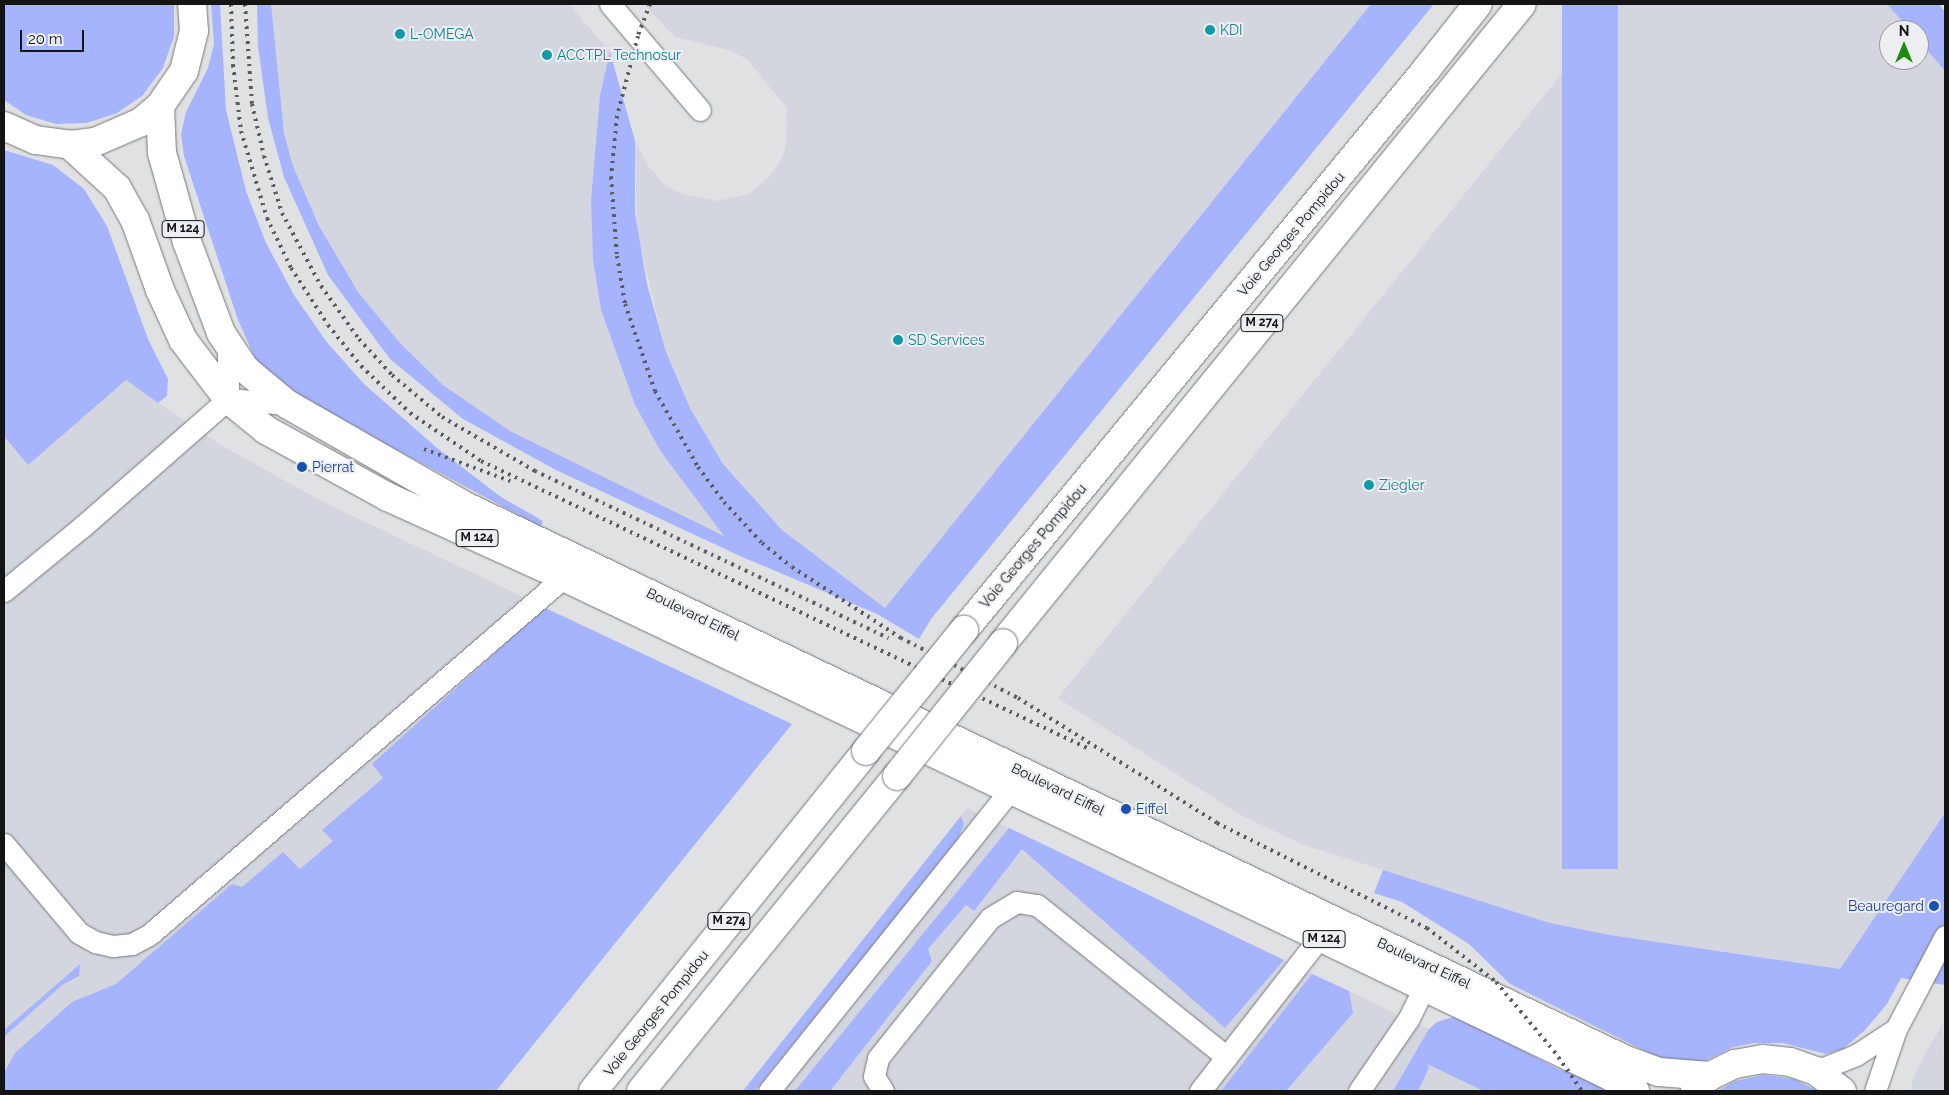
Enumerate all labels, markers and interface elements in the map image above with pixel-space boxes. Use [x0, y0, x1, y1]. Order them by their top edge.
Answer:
scale bar [22, 20, 86, 52]
north arrow [1879, 20, 1929, 70]
place label: KDI [1220, 22, 1242, 38]
text: N [1899, 23, 1909, 39]
marker: KDI [1204, 24, 1216, 36]
place label: L-OMEGA [410, 26, 474, 42]
marker: L-OMEGA [394, 28, 406, 40]
text: 20 m [28, 30, 63, 48]
place label: ACCTPL Technosur [557, 47, 682, 63]
marker: ACCTPL Technosur [541, 49, 553, 61]
street label: Voie Georges Pompidou [1234, 168, 1348, 300]
road number: M 124 [160, 220, 206, 238]
road number: M 274 [1240, 314, 1284, 332]
place label: SD Services [908, 332, 985, 348]
marker: SD Services [892, 334, 904, 346]
place label: Pierrat [312, 459, 354, 475]
marker: Pierrat [296, 461, 308, 473]
place label: Ziegler [1379, 477, 1425, 493]
marker: Ziegler [1363, 479, 1375, 491]
street label: Voie Georges Pompidou [976, 480, 1090, 612]
road number: M 124 [454, 528, 500, 548]
street label: Boulevard Eiffel [644, 584, 742, 644]
street label: Boulevard Eiffel [1009, 759, 1107, 819]
place label: Eiffel [1136, 801, 1168, 817]
marker: Eiffel [1120, 803, 1132, 815]
place label: Beauregard [1848, 898, 1924, 914]
marker: Beauregard [1928, 900, 1940, 912]
road number: M 274 [706, 911, 752, 930]
road number: M 124 [1302, 930, 1346, 949]
street label: Boulevard Eiffel [1375, 934, 1473, 992]
street label: Voie Georges Pompidou [600, 947, 712, 1079]

